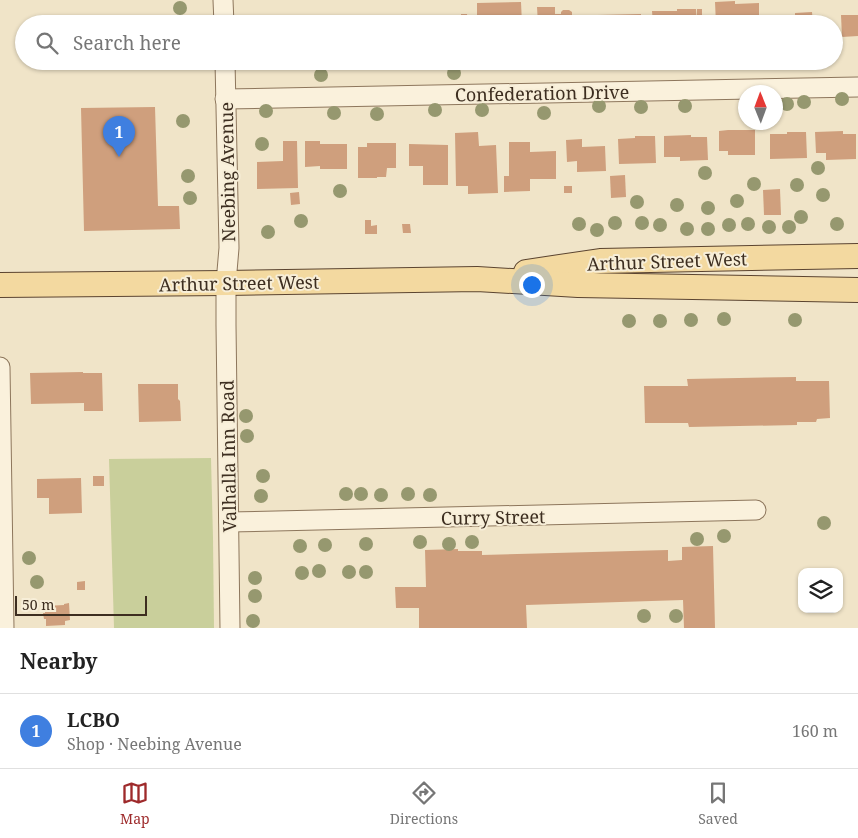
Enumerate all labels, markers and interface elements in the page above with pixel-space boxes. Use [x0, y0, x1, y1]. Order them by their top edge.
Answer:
search box [15, 15, 843, 70]
icon: search [33, 29, 61, 57]
text: Search here [73, 30, 181, 56]
street label: Confederation Drive [455, 79, 629, 107]
north arrow [738, 85, 783, 130]
street label: Neebing Avenue [214, 102, 240, 242]
pin: 1 [103, 116, 135, 157]
street label: Arthur Street West [586, 246, 748, 276]
street label: Arthur Street West [159, 270, 319, 296]
your location [519, 272, 545, 298]
street label: Valhalla Inn Road [215, 380, 241, 532]
street label: Curry Street [441, 504, 545, 530]
map controls [798, 568, 843, 613]
button: layers [798, 568, 843, 613]
scale bar [15, 593, 148, 616]
text: 50 m [22, 595, 55, 614]
text: Nearby [20, 647, 98, 675]
text: LCBO [67, 707, 120, 733]
text: 1 [31, 720, 41, 742]
text: 160 m [792, 720, 838, 742]
text: Shop · Neebing Avenue [67, 733, 242, 755]
tab: Map [120, 779, 150, 828]
tab: Directions [390, 779, 458, 828]
tab: Saved [698, 779, 738, 828]

